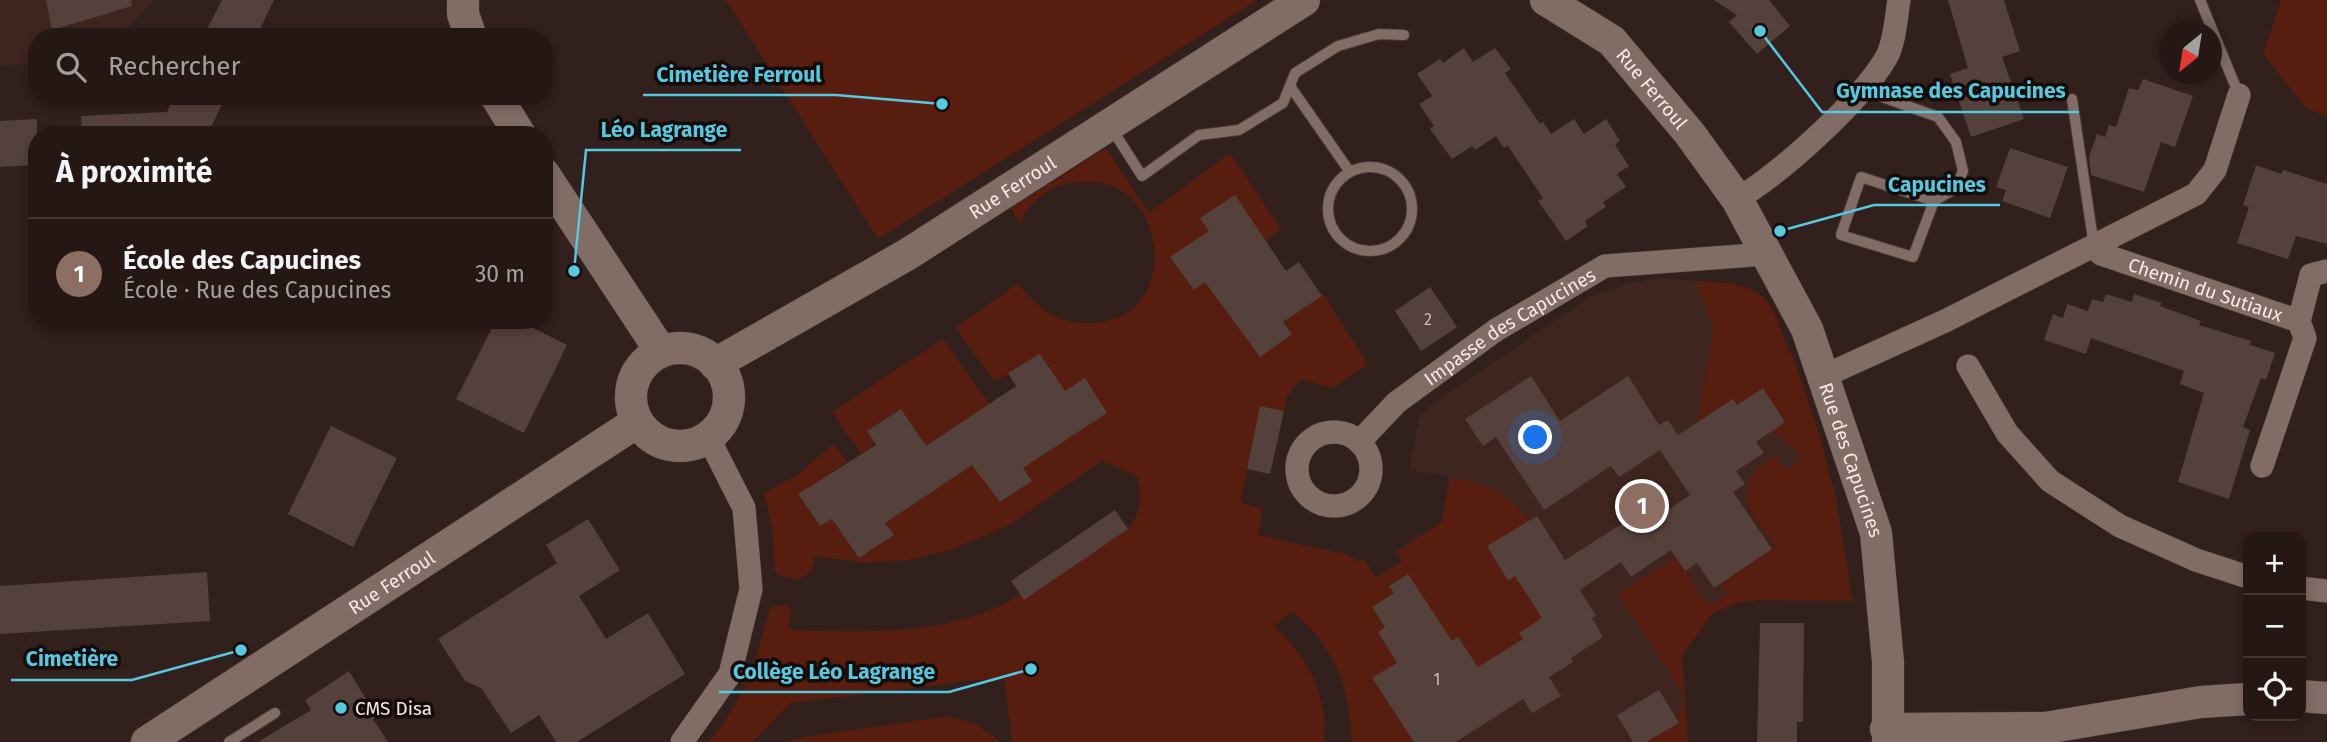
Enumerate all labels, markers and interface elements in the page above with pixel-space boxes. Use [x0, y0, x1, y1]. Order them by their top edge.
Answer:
north arrow [2159, 21, 2222, 84]
search box [28, 28, 553, 105]
street label: Rue Ferroul [1611, 44, 1692, 135]
icon: search [52, 48, 90, 86]
text: Rechercher [108, 51, 240, 82]
callout: Cimetière Ferroul [643, 53, 836, 95]
text: Cimetière Ferroul [656, 62, 822, 88]
callout: Gymnase des Capucines [1822, 70, 2079, 112]
text: Gymnase des Capucines [1836, 78, 2066, 104]
callout: Léo Lagrange [586, 108, 741, 150]
text: Léo Lagrange [601, 117, 728, 143]
street label: Rue Ferroul [965, 151, 1061, 224]
text: À proximité [56, 154, 212, 190]
callout: Capucines [1874, 163, 2000, 205]
text: Capucines [1888, 172, 1986, 198]
text: École des Capucines [123, 245, 361, 276]
street label: Chemin du Sutiaux [2125, 253, 2286, 327]
text: 1 [74, 260, 84, 288]
text: 30 m [475, 260, 525, 288]
street label: Impasse des Capucines [1420, 263, 1600, 391]
text: École · Rue des Capucines [123, 276, 391, 304]
house number: 2 [1424, 310, 1432, 329]
street label: Rue des Capucines [1814, 380, 1888, 540]
your location [1518, 420, 1552, 454]
pin: 1 [1619, 480, 1665, 532]
map controls [2243, 532, 2306, 721]
button: + [2243, 532, 2306, 595]
street label: Rue Ferroul [344, 546, 440, 619]
button: − [2243, 595, 2306, 658]
callout: Cimetière [11, 638, 132, 680]
text: Cimetière [26, 646, 119, 672]
callout: Collège Léo Lagrange [719, 650, 949, 692]
button: locate [2243, 658, 2306, 721]
text: Collège Léo Lagrange [733, 659, 935, 685]
house number: 1 [1434, 670, 1440, 689]
place label: CMS Disa [355, 697, 432, 720]
marker: CMS Disa [333, 700, 349, 716]

